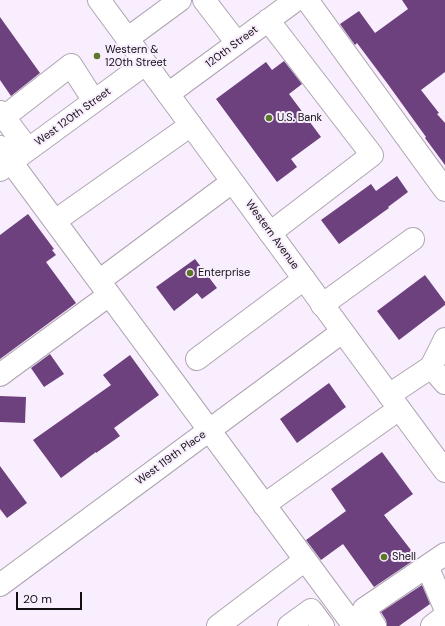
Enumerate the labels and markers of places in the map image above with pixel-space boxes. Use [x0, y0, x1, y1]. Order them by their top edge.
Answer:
place label: Western & 120th Street [105, 43, 167, 69]
marker: Western & 120th Street [92, 51, 102, 61]
place label: U.S. Bank [277, 111, 322, 125]
marker: U.S. Bank [264, 113, 274, 123]
place label: Enterprise [198, 266, 250, 280]
marker: Enterprise [185, 268, 195, 278]
place label: Shell [392, 550, 416, 564]
marker: Shell [379, 552, 389, 562]

